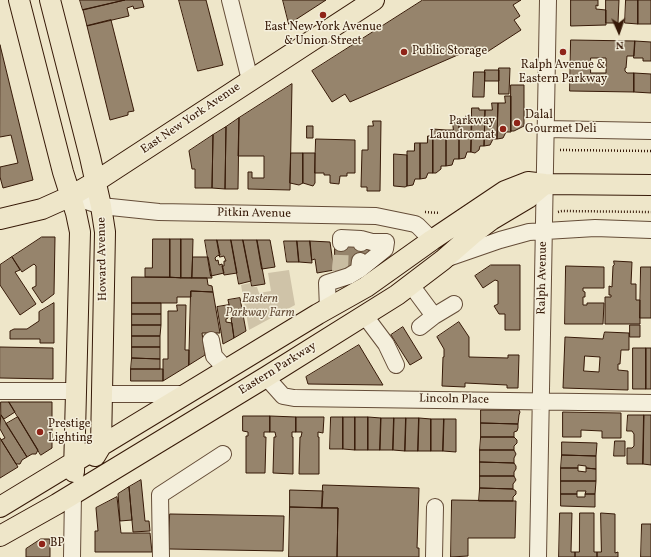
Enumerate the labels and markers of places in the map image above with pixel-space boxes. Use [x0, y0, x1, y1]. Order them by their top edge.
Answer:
marker: East New York Avenue & Union Street [318, 10, 328, 20]
place label: East New York Avenue & Union Street [264, 21, 382, 49]
place label: Public Storage [412, 45, 487, 59]
marker: Public Storage [399, 47, 409, 57]
marker: Ralph Avenue & Eastern Parkway [558, 47, 568, 57]
place label: Ralph Avenue & Eastern Parkway [519, 59, 607, 87]
place label: Dalal Gourmet Deli [525, 109, 597, 137]
place label: Parkway Laundromat [430, 115, 495, 143]
marker: Dalal Gourmet Deli [512, 118, 522, 128]
marker: Parkway Laundromat [498, 124, 508, 134]
place label: Prestige Lighting [48, 418, 93, 446]
marker: Prestige Lighting [35, 427, 45, 437]
place label: BP [50, 537, 64, 551]
marker: BP [37, 539, 47, 549]

